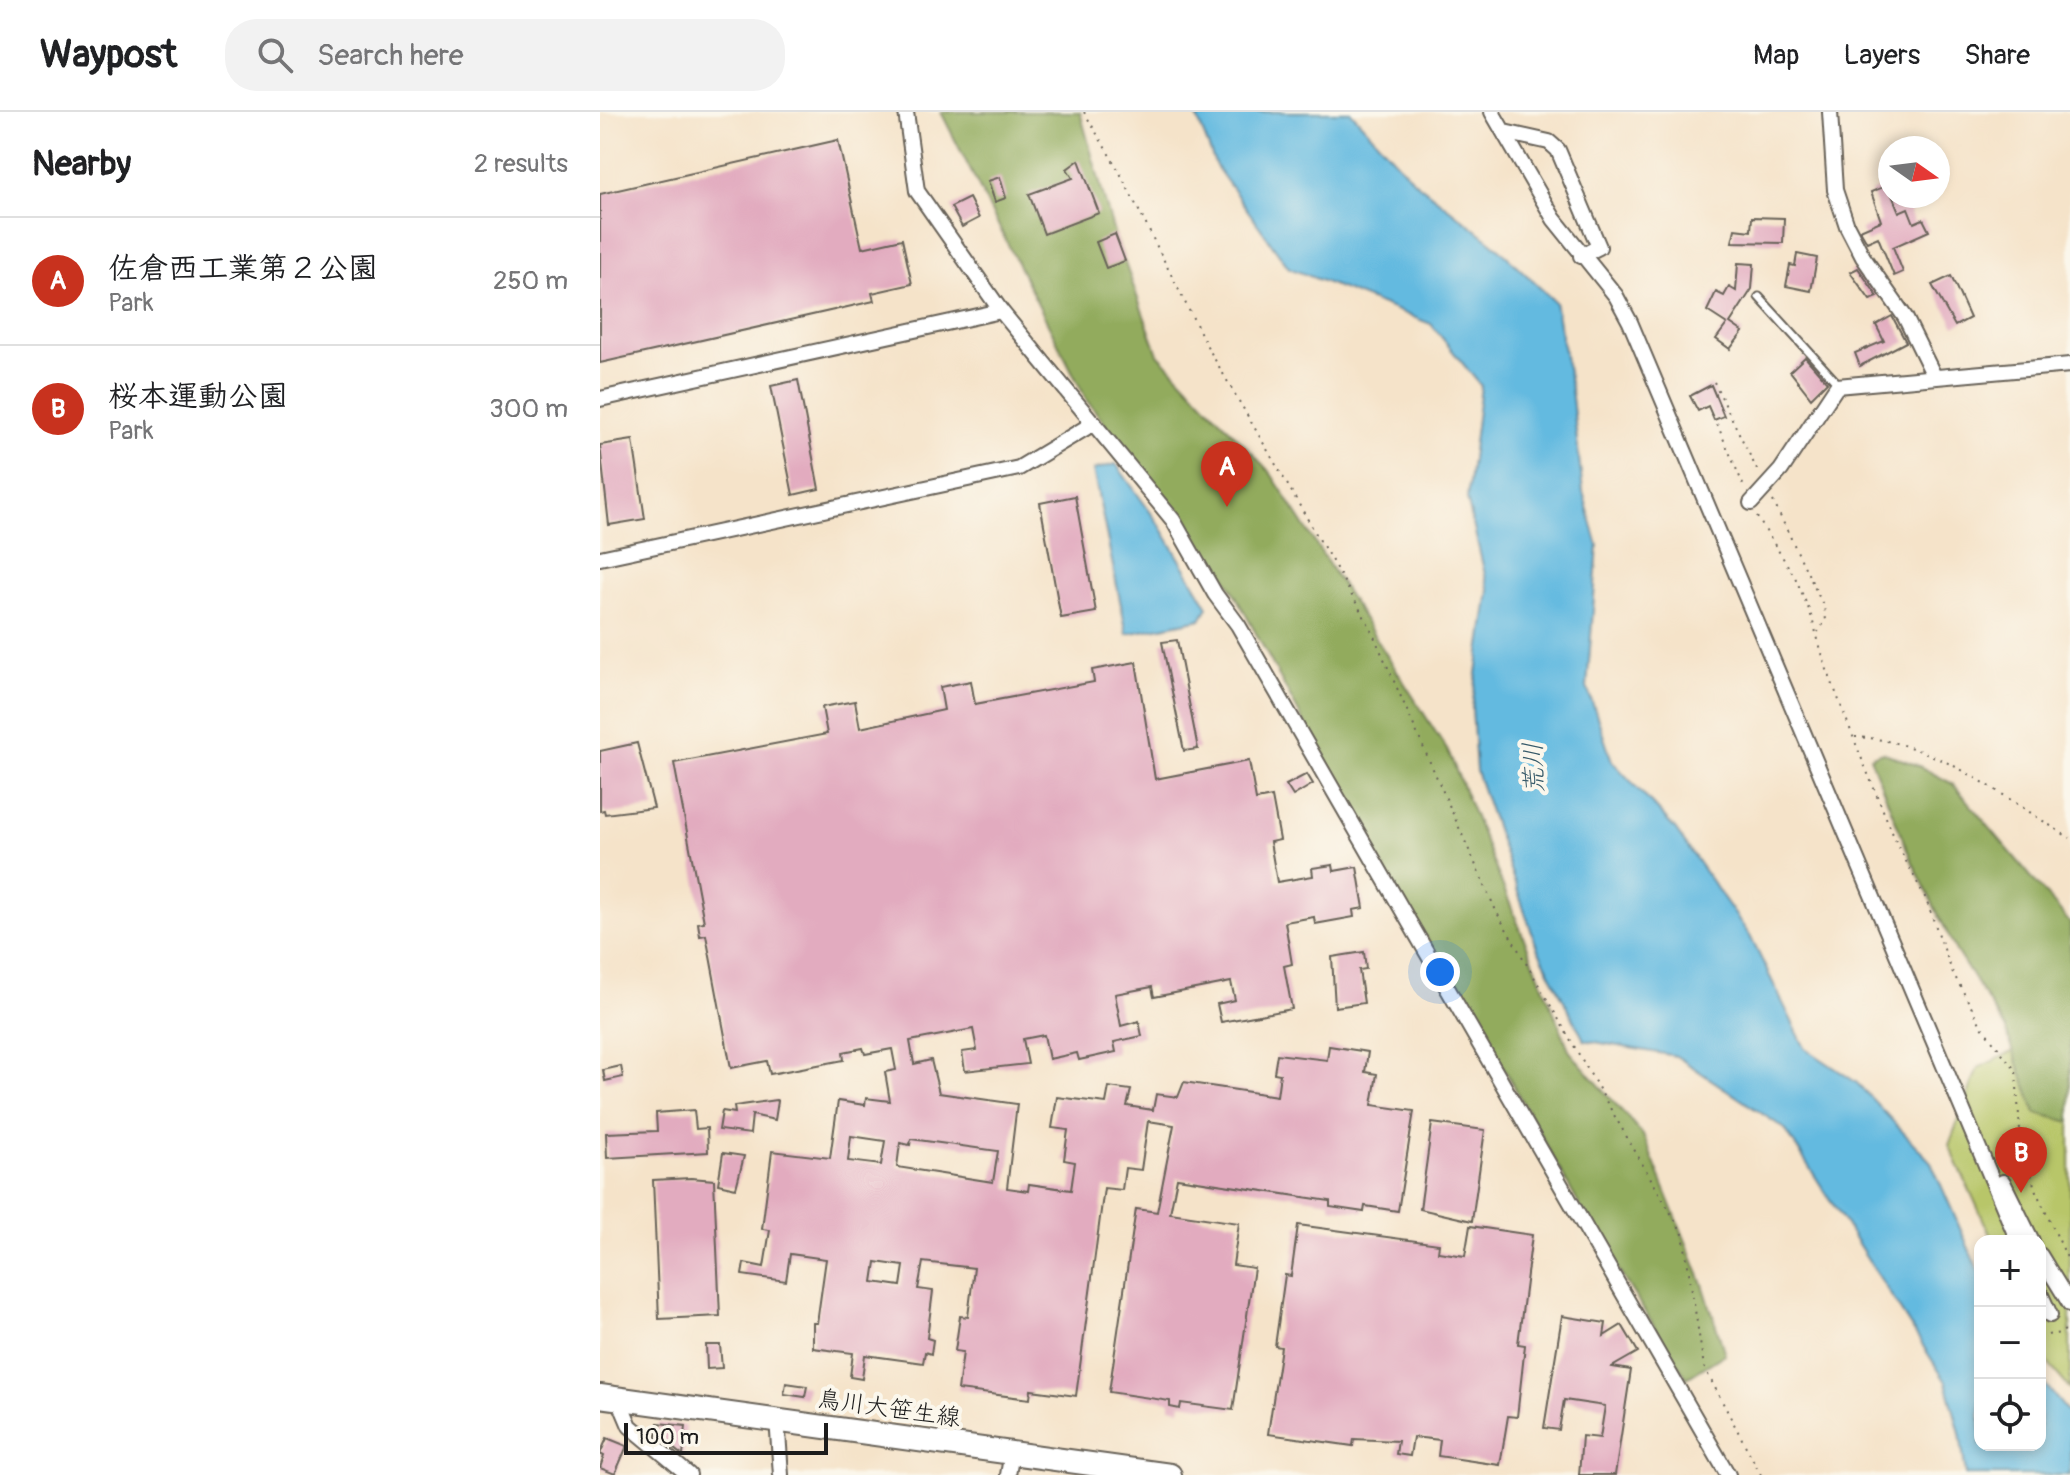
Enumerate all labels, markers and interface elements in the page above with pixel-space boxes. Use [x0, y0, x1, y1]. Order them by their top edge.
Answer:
search box [225, 19, 785, 91]
text: Waypost [40, 31, 177, 79]
icon: search [253, 33, 297, 77]
text: Search here [317, 37, 464, 74]
text: Map [1753, 38, 1799, 73]
text: Layers [1843, 38, 1920, 73]
text: Share [1964, 38, 2030, 73]
north arrow [1878, 136, 1950, 208]
text: Nearby [32, 143, 131, 186]
text: 2 results [474, 148, 568, 180]
text: 佐倉西工業第２公園 [108, 250, 378, 287]
text: A [50, 265, 66, 297]
text: 250 m [493, 265, 568, 297]
text: Park [108, 287, 154, 319]
text: 桜本運動公園 [108, 378, 288, 415]
text: B [51, 393, 65, 425]
text: 300 m [489, 393, 568, 425]
text: Park [108, 415, 154, 447]
pin: A [1201, 441, 1253, 507]
water label: 荒川 [1517, 741, 1551, 795]
your location [1420, 952, 1460, 992]
pin: B [1995, 1127, 2047, 1193]
map controls [1974, 1235, 2046, 1451]
button: + [1974, 1235, 2046, 1307]
button: − [1974, 1307, 2046, 1379]
button: locate [1974, 1379, 2046, 1451]
street label: 鳥川大笹生線 [816, 1384, 962, 1433]
scale bar [624, 1419, 828, 1455]
text: 100 m [636, 1423, 699, 1451]

